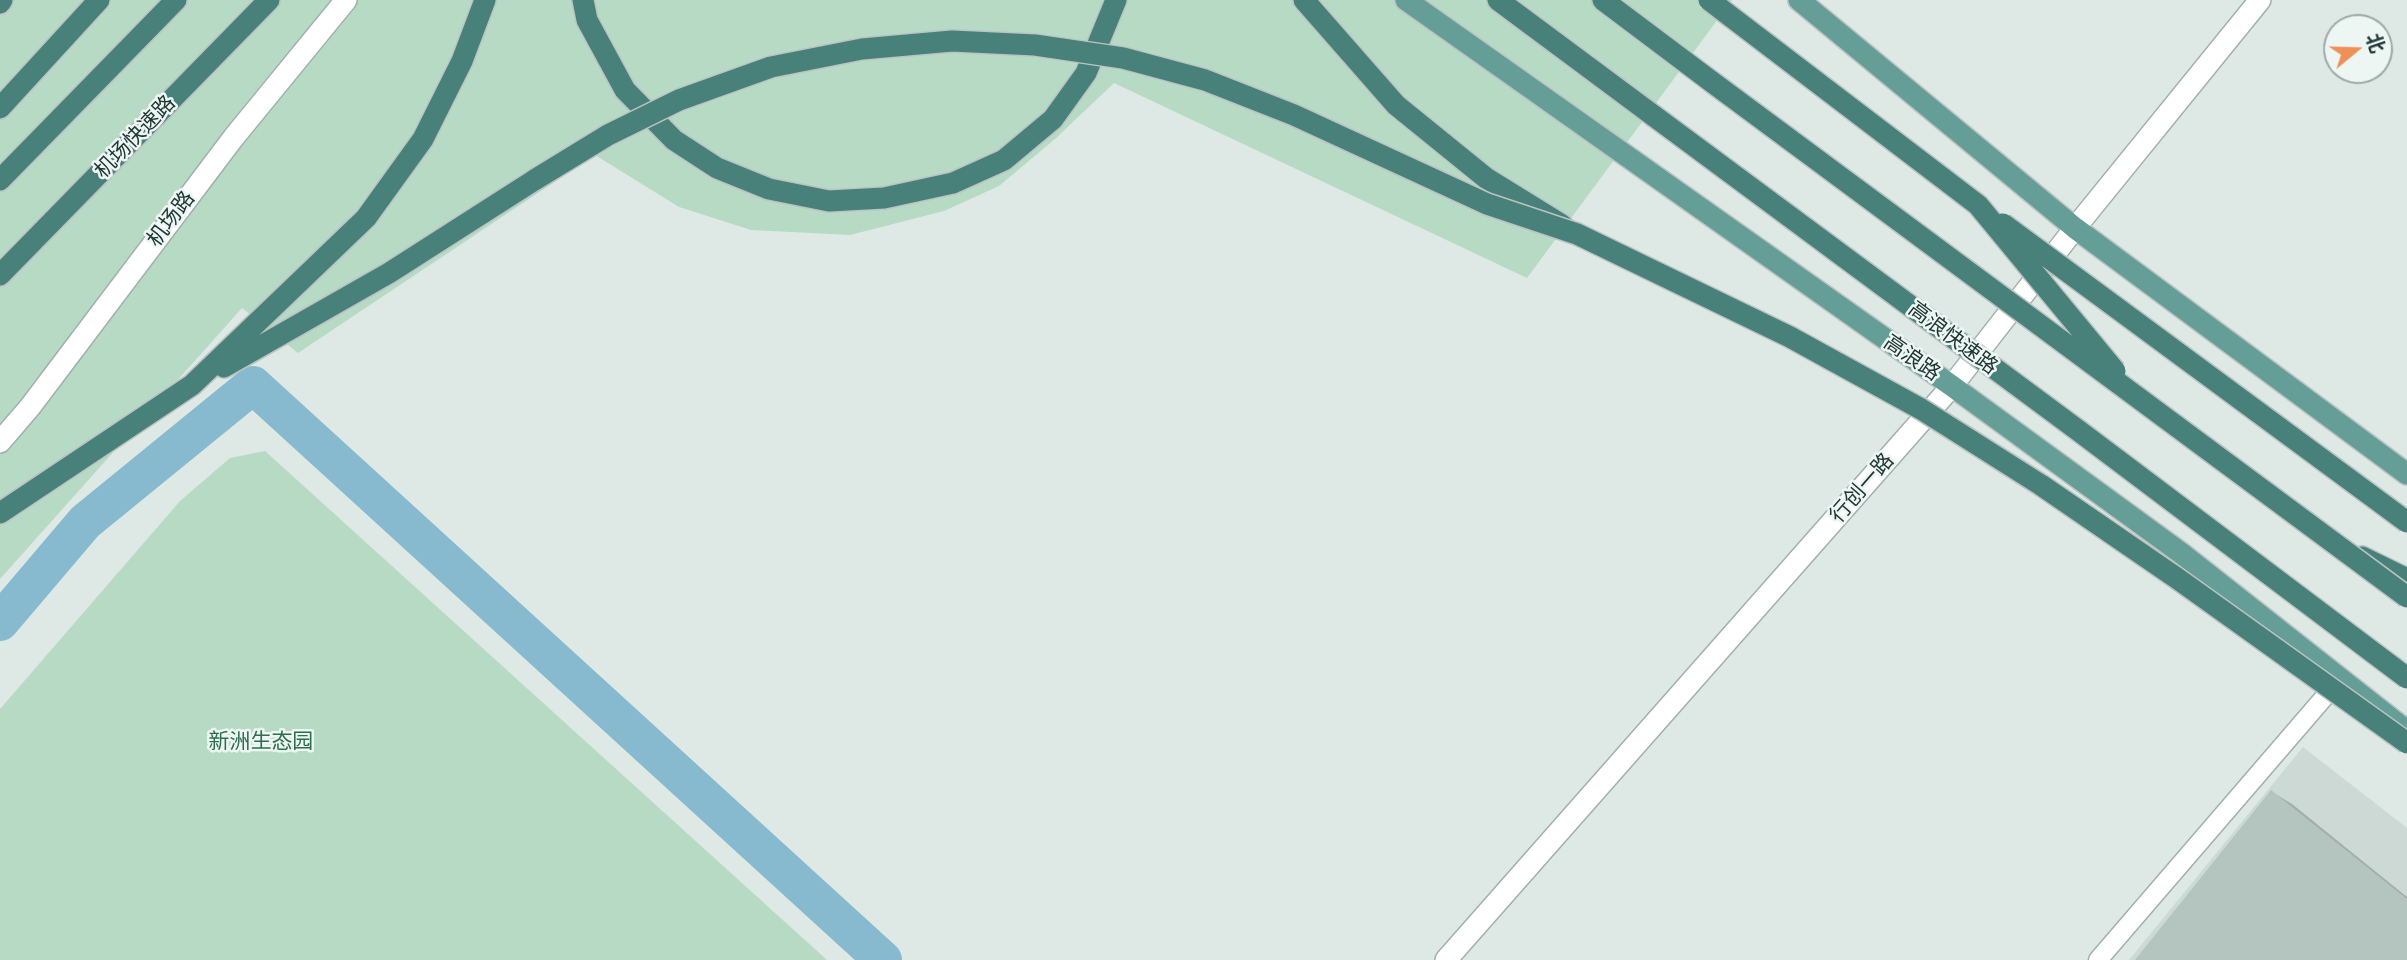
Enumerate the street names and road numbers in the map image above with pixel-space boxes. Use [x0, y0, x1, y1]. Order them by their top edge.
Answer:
street label: 机场快速路 [89, 90, 181, 184]
street label: 机场路 [142, 186, 200, 252]
street label: 高浪快速路 [1903, 296, 2003, 380]
street label: 高浪路 [1879, 330, 1945, 386]
street label: 行创一路 [1825, 448, 1899, 528]

